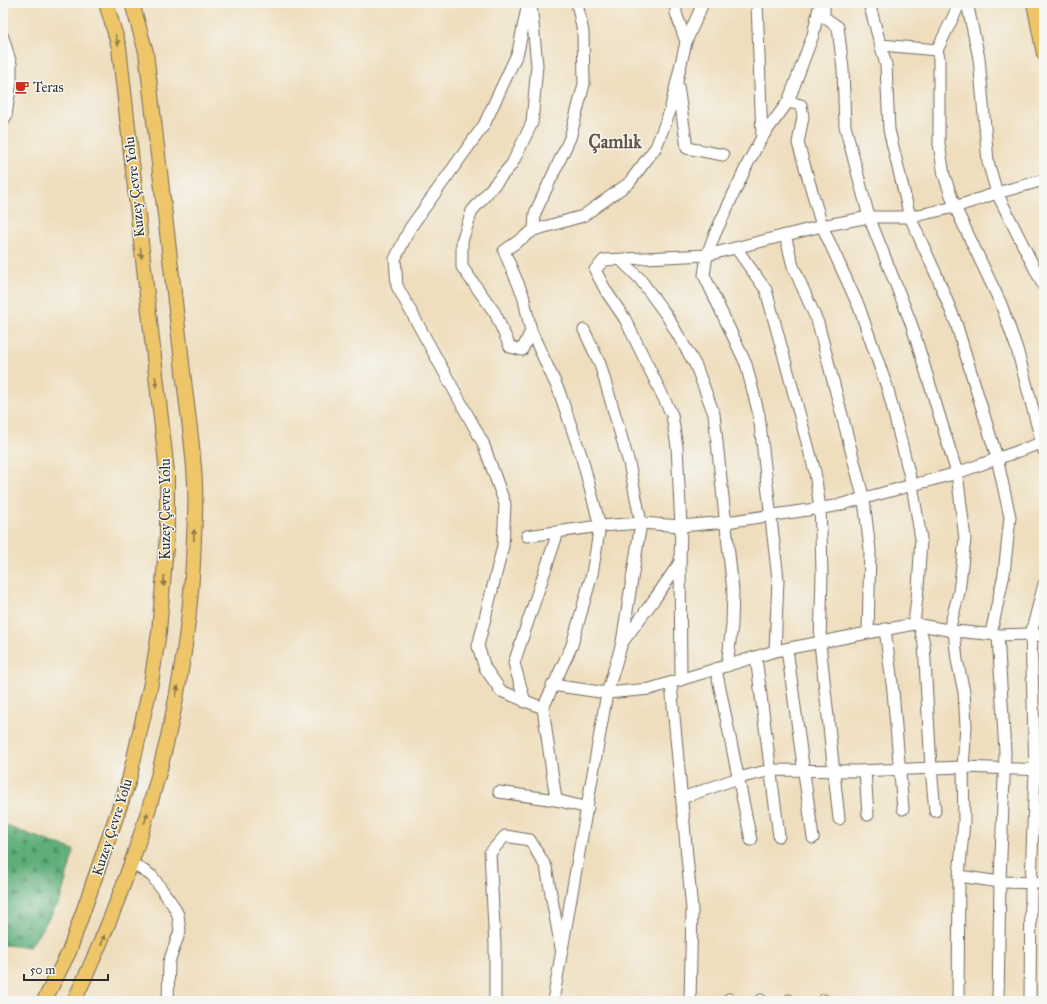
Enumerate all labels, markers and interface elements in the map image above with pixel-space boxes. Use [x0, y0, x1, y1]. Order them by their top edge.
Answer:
one-way arrow [114, 35, 120, 47]
cafe icon: Teras [14, 79, 30, 95]
place label: Teras [33, 79, 64, 96]
district label: Çamlık [588, 131, 642, 154]
street label: Kuzey Çevre Yolu [121, 135, 148, 238]
one-way arrow [138, 247, 144, 259]
one-way arrow [153, 376, 159, 388]
street label: Kuzey Çevre Yolu [157, 458, 174, 560]
one-way arrow [191, 528, 197, 541]
one-way arrow [160, 575, 167, 587]
one-way arrow [174, 685, 180, 698]
street label: Kuzey Çevre Yolu [89, 776, 136, 878]
one-way arrow [143, 811, 149, 823]
one-way arrow [100, 934, 106, 946]
scale bar [24, 956, 108, 982]
text: 50 m [30, 963, 55, 977]

